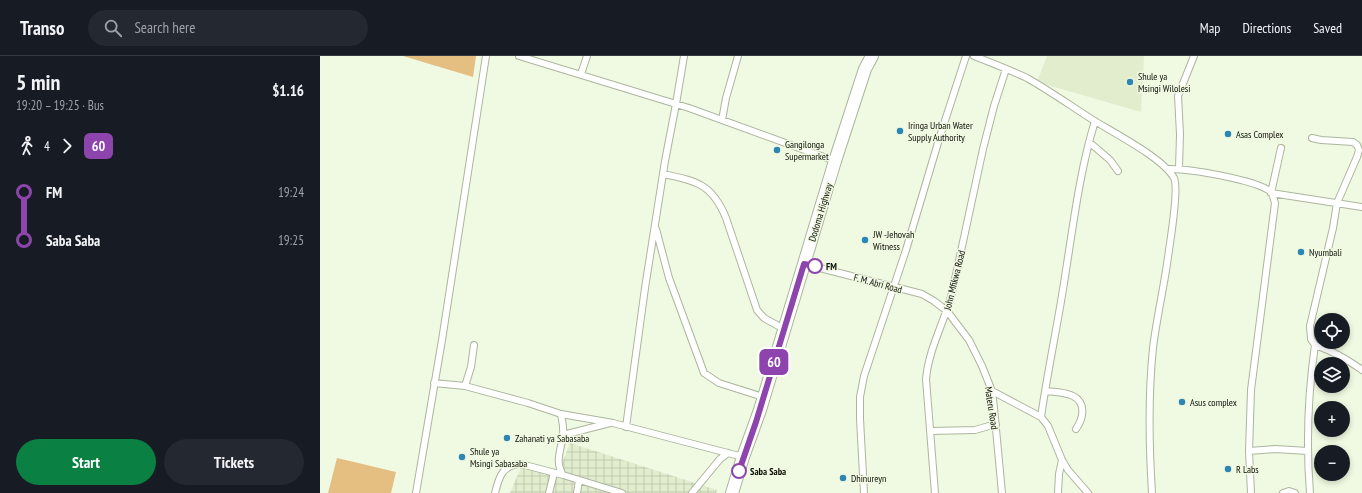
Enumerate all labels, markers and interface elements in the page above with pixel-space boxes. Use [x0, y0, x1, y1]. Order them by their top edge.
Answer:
search box [88, 10, 368, 46]
text: Transo [20, 16, 64, 40]
icon: search [102, 17, 124, 39]
text: Search here [134, 18, 195, 37]
text: Map [1200, 19, 1220, 37]
text: Directions [1242, 19, 1291, 37]
text: Saved [1313, 19, 1342, 37]
text: 5 min [16, 68, 60, 96]
place label: Shule ya Msingi Wilolesi [1138, 70, 1190, 95]
marker: Shule ya Msingi Wilolesi [1125, 77, 1135, 87]
text: $1.16 [272, 81, 304, 100]
text: 19:20 – 19:25 · Bus [16, 97, 104, 114]
place label: Iringa Urban Water Supply Authority [908, 119, 973, 144]
marker: Iringa Urban Water Supply Authority [895, 126, 905, 136]
place label: Asas Complex [1236, 128, 1284, 141]
marker: Asas Complex [1223, 129, 1233, 139]
icon: walk [16, 135, 38, 157]
icon: forward [56, 135, 78, 157]
text: 60 [92, 137, 105, 155]
text: 4 [44, 138, 50, 155]
place label: Gangilonga Supermarket [785, 138, 829, 163]
marker: Gangilonga Supermarket [772, 145, 782, 155]
street label: Dodoma Highway [805, 181, 836, 243]
text: FM [46, 183, 62, 202]
text: 19:24 [278, 184, 304, 201]
place label: JW -Jehovah Witness [872, 228, 914, 253]
text: Saba Saba [46, 231, 100, 250]
text: 19:25 [278, 232, 304, 249]
marker: JW -Jehovah Witness [860, 235, 870, 245]
place label: Nyumbali [1309, 246, 1342, 259]
marker: Nyumbali [1296, 247, 1306, 257]
street label: John Mfikwa Road [941, 249, 968, 312]
marker: FM [807, 258, 823, 274]
place label: FM [826, 260, 837, 273]
street label: F. M. Abri Road [852, 271, 904, 296]
map controls [1314, 313, 1350, 481]
button: locate [1314, 313, 1350, 349]
line badge: 60 [756, 349, 792, 375]
text: 60 [767, 353, 781, 371]
button: layers [1314, 357, 1350, 393]
street label: Materu Road [982, 386, 1001, 431]
place label: Asus complex [1190, 396, 1237, 409]
marker: Asus complex [1177, 397, 1187, 407]
button: + [1314, 401, 1350, 437]
place label: Zahanati ya Sabasaba [515, 432, 589, 445]
marker: Zahanati ya Sabasaba [502, 433, 512, 443]
button: Start [16, 439, 156, 485]
button: Tickets [164, 439, 304, 485]
place label: Shule ya Msingi Sabasaba [470, 445, 527, 470]
button: − [1314, 445, 1350, 481]
marker: Shule ya Msingi Sabasaba [457, 452, 467, 462]
marker: Saba Saba [731, 463, 747, 479]
place label: R Labs [1236, 463, 1259, 476]
marker: R Labs [1223, 464, 1233, 474]
place label: Saba Saba [750, 465, 786, 478]
place label: Dhinureyn [851, 472, 886, 485]
marker: Dhinureyn [838, 473, 848, 483]

